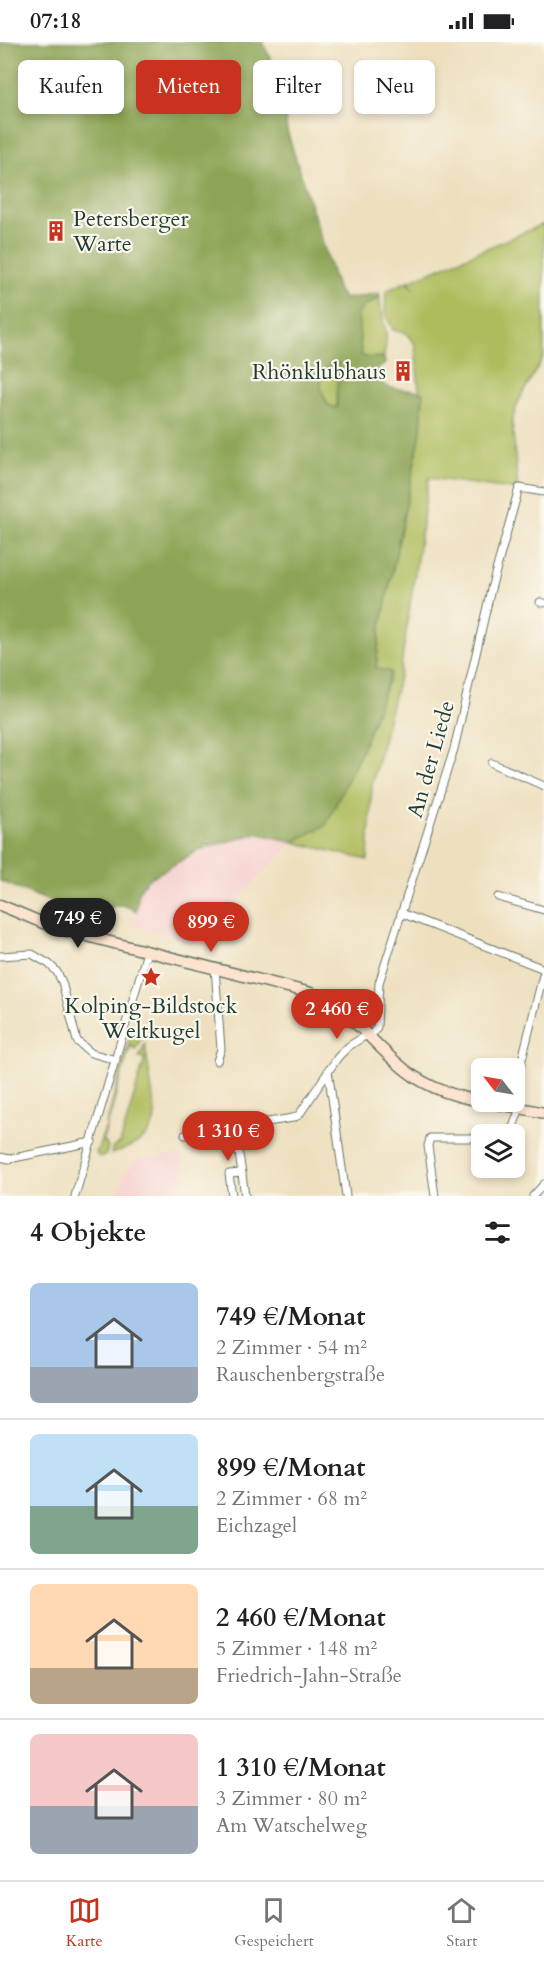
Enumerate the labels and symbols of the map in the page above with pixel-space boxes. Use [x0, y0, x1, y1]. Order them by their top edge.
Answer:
place label: Petersberger Warte [72, 204, 189, 259]
building icon: Petersberger Warte [44, 219, 68, 243]
place label: Rhönklubhaus [252, 357, 386, 387]
building icon: Rhönklubhaus [391, 359, 415, 383]
street label: An der Liede [400, 697, 462, 822]
pin: 749 € [36, 898, 120, 949]
pin: 899 € [169, 902, 253, 953]
place icon: Kolping-Bildstock Weltkugel [139, 965, 163, 989]
pin: 2 460 € [282, 989, 392, 1040]
place label: Kolping-Bildstock Weltkugel [65, 991, 238, 1046]
north arrow [471, 1058, 525, 1112]
pin: 1 310 € [173, 1111, 283, 1162]

